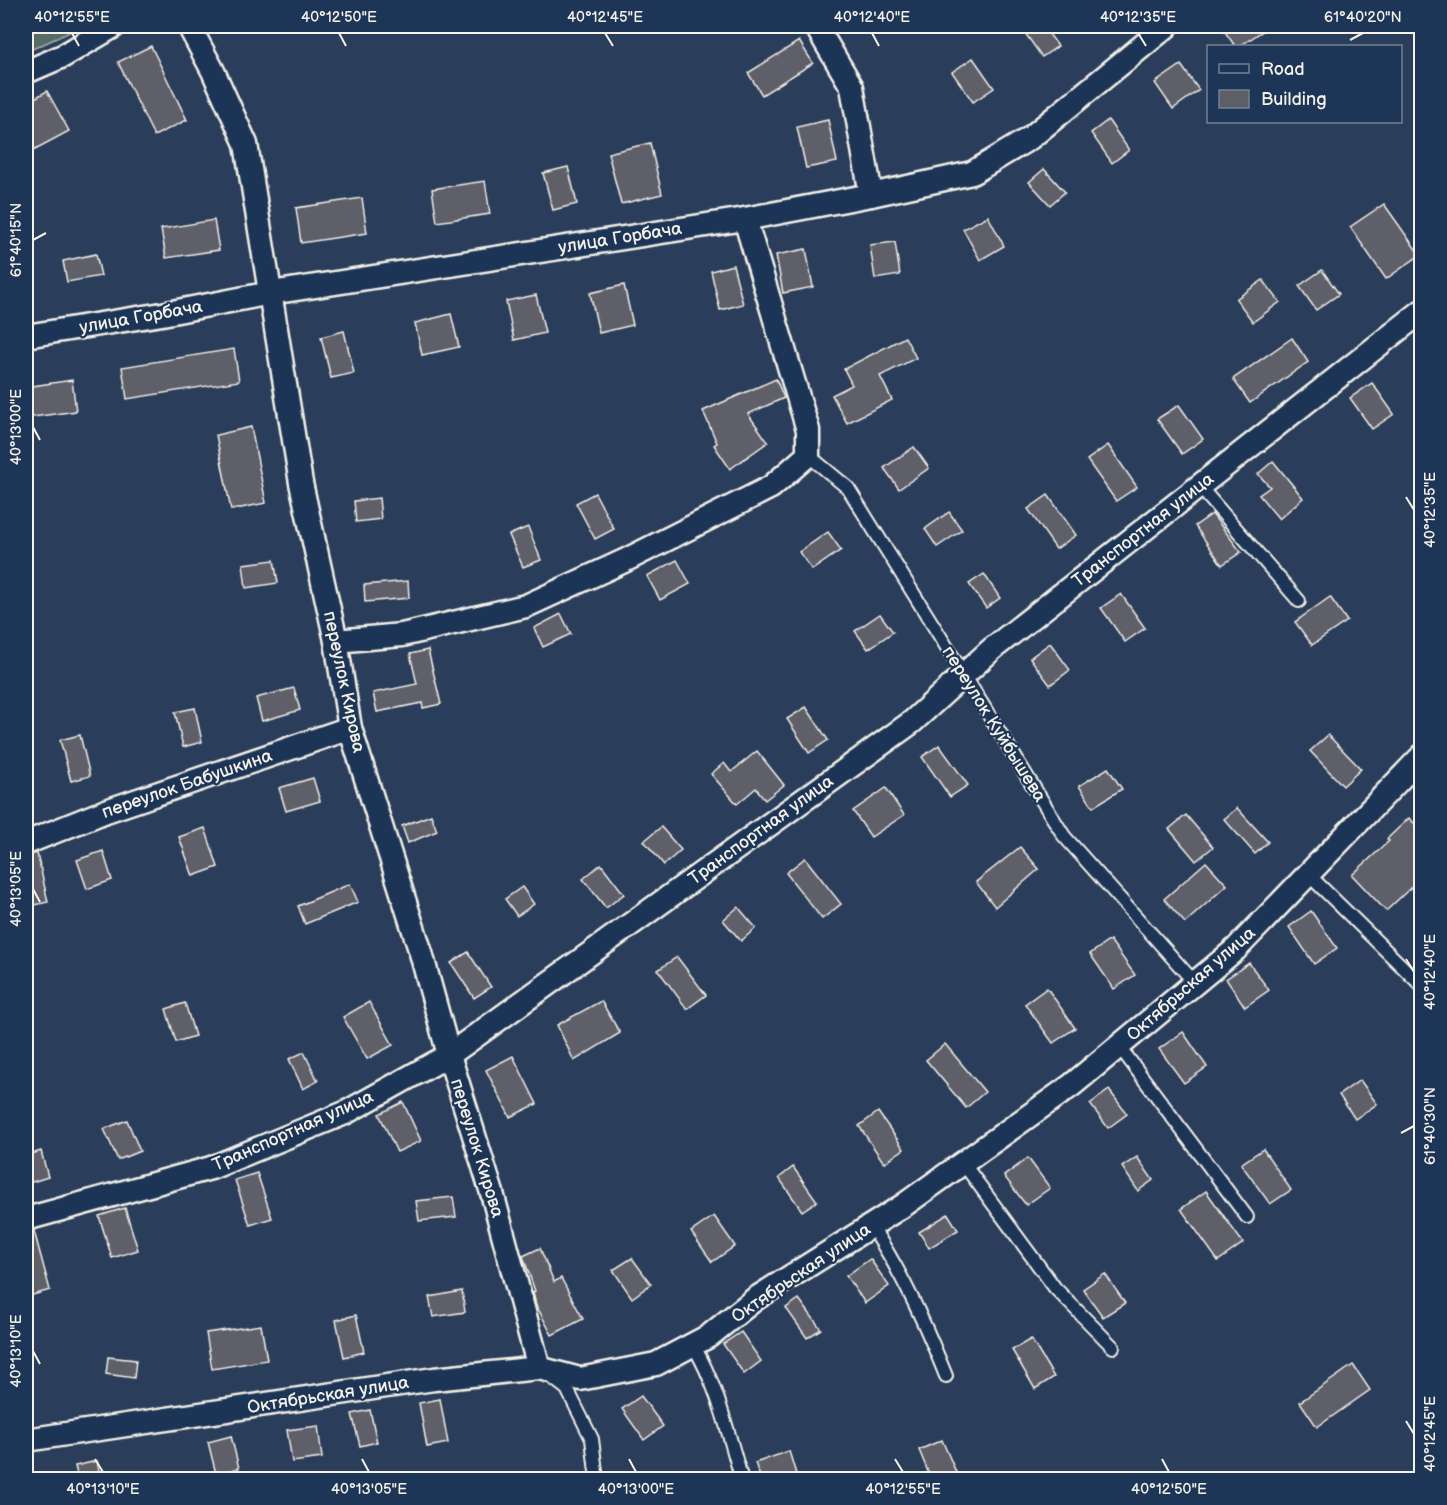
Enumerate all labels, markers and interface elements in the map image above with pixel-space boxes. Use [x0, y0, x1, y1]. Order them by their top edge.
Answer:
text: 40°12'55"E [34, 8, 110, 27]
text: 40°12'50"E [301, 8, 377, 27]
text: 40°12'45"E [567, 8, 643, 27]
text: 40°12'40"E [834, 8, 910, 27]
text: 40°12'35"E [1100, 8, 1176, 27]
text: 61°40'20"N [1324, 8, 1402, 27]
legend [1207, 45, 1402, 123]
text: Road [1261, 59, 1305, 80]
text: Building [1261, 89, 1327, 110]
text: 61°40'15"N [7, 203, 26, 277]
street label: улица Горбача [557, 218, 684, 258]
street label: улица Горбача [78, 296, 205, 338]
text: 40°13'00"E [7, 389, 26, 465]
street label: Транспортная улица [1068, 468, 1218, 592]
text: 40°12'35"E [1421, 472, 1440, 548]
street label: переулок Кирова [319, 609, 369, 755]
street label: переулок Куйбышева [937, 642, 1051, 806]
street label: переулок Бабушкина [99, 745, 275, 823]
street label: Транспортная улица [685, 770, 838, 890]
text: 40°13'05"E [7, 851, 26, 927]
street label: Октябрьская улица [1123, 922, 1260, 1045]
text: 40°12'40"E [1421, 934, 1440, 1010]
street label: переулок Кирова [446, 1076, 508, 1220]
street label: Транспортная улица [209, 1086, 377, 1176]
text: 61°40'30"N [1421, 1087, 1440, 1165]
street label: Октябрьская улица [727, 1218, 875, 1327]
text: 40°13'10"E [7, 1314, 26, 1388]
street label: Октябрьская улица [246, 1372, 411, 1418]
text: 40°12'45"E [1421, 1396, 1440, 1472]
text: 40°13'10"E [66, 1480, 140, 1499]
text: 40°13'05"E [331, 1480, 407, 1499]
text: 40°13'00"E [598, 1480, 674, 1499]
text: 40°12'55"E [865, 1480, 941, 1499]
text: 40°12'50"E [1131, 1480, 1207, 1499]

